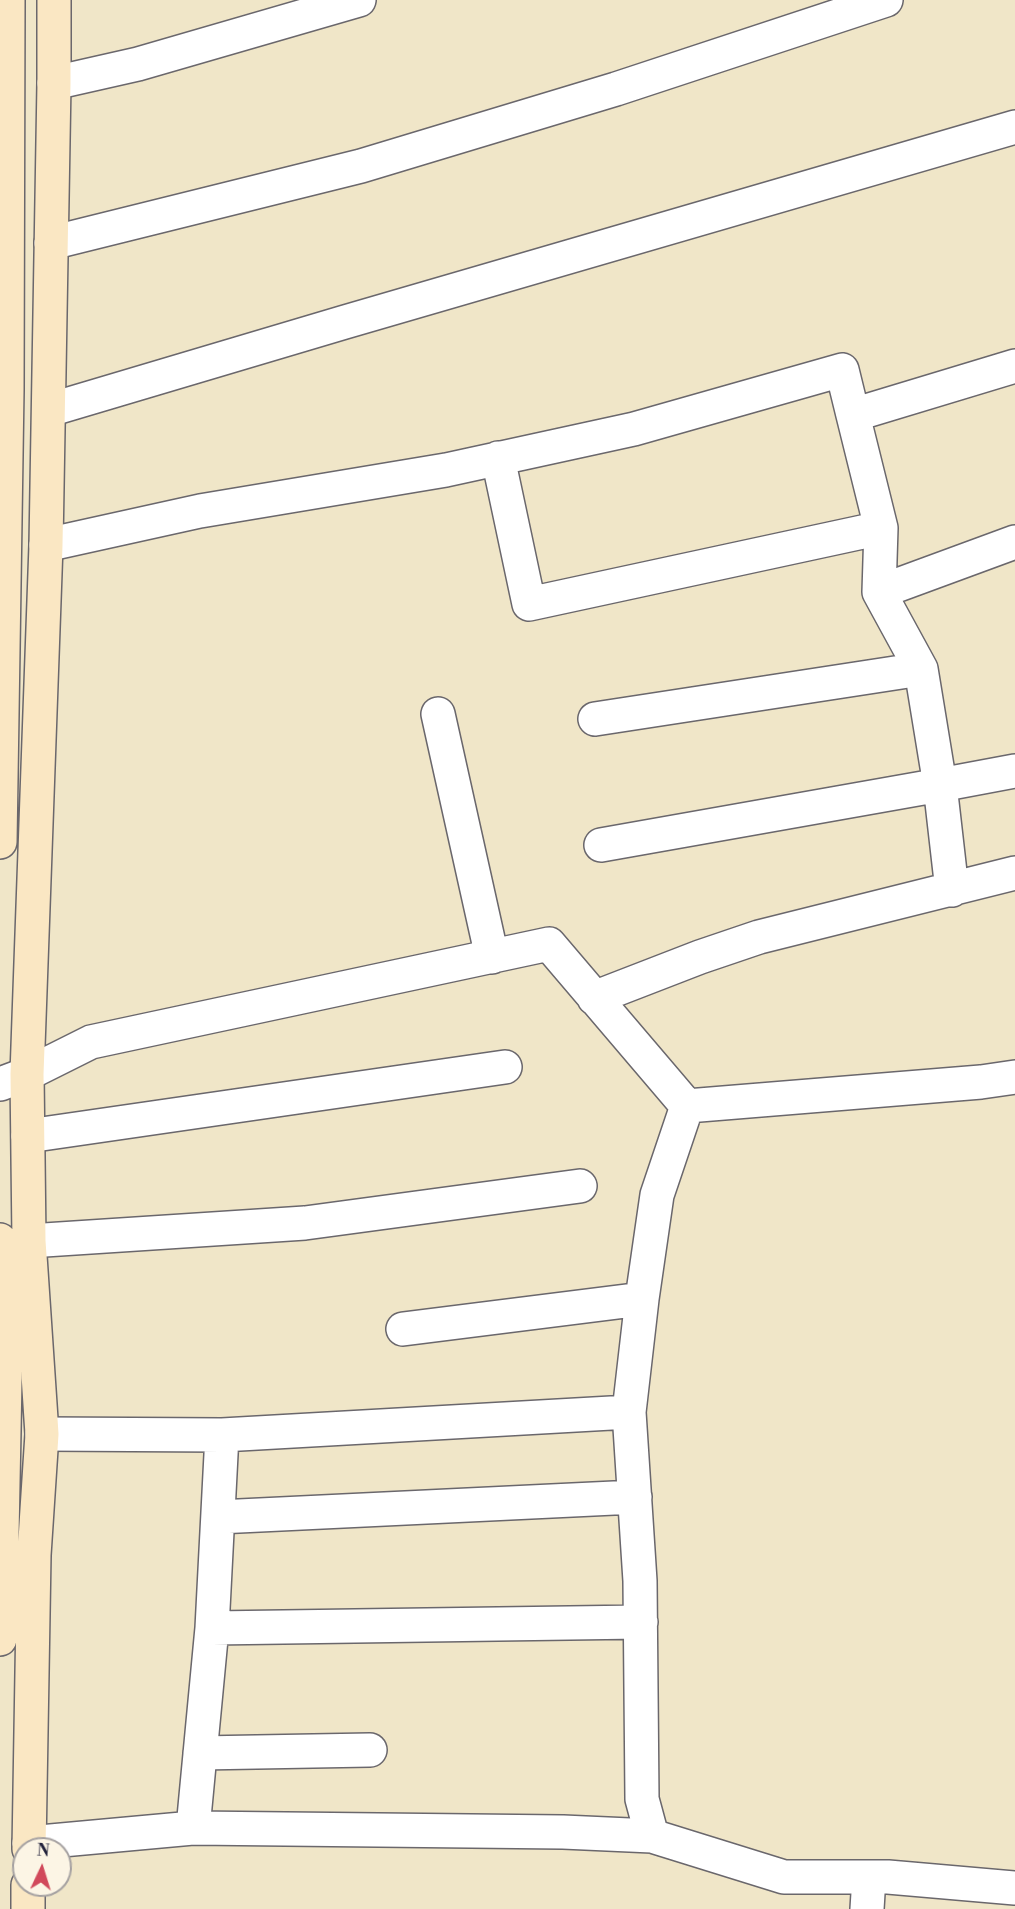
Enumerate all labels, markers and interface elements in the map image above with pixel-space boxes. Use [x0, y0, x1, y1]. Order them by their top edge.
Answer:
north arrow [12, 1837, 72, 1897]
text: N [36, 1841, 50, 1861]

